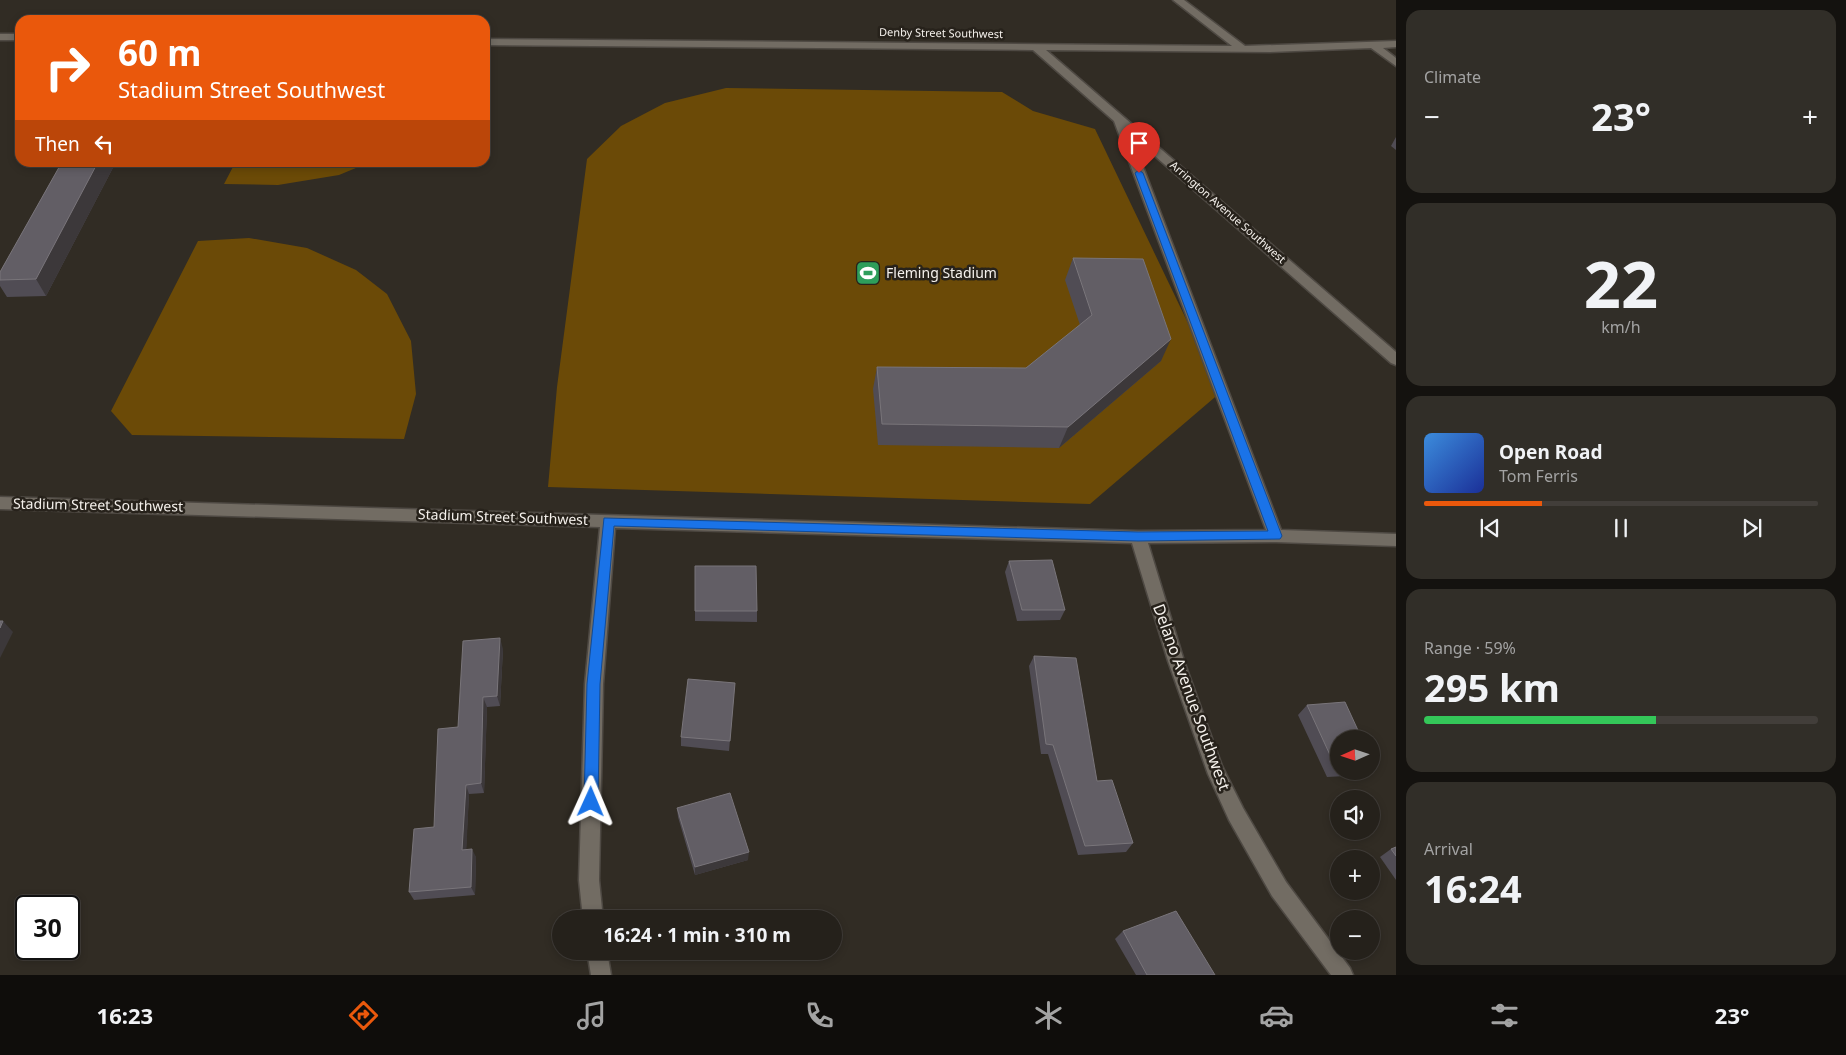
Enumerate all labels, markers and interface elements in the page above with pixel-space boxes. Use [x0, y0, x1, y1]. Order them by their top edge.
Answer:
street label: Denby Street Southwest [879, 24, 1003, 41]
text: 60 m [118, 29, 201, 76]
icon: right [35, 35, 100, 100]
text: Climate [1424, 66, 1481, 88]
text: Stadium Street Southwest [118, 74, 385, 104]
text: 23° [1591, 90, 1651, 142]
text: − [1424, 97, 1440, 135]
text: + [1802, 97, 1818, 135]
pin [1118, 122, 1160, 173]
icon: arrive [1125, 129, 1153, 157]
icon: left [90, 130, 118, 158]
text: Then [35, 131, 80, 157]
street label: Arrington Avenue Southwest [1167, 157, 1289, 266]
text: 22 [1584, 239, 1658, 327]
sports icon: Fleming Stadium [855, 260, 881, 286]
place label: Fleming Stadium [886, 263, 997, 282]
text: km/h [1601, 316, 1641, 338]
text: Open Road [1499, 439, 1602, 465]
text: Tom Ferris [1499, 465, 1578, 487]
street label: Stadium Street Southwest [13, 494, 183, 515]
street label: Stadium Street Southwest [418, 504, 588, 529]
icon: previous [1476, 514, 1504, 542]
icon: pause [1607, 514, 1635, 542]
icon: next [1738, 514, 1766, 542]
street label: Delano Avenue Southwest [1148, 601, 1236, 793]
text: Range · 59% [1424, 637, 1516, 659]
text: 295 km [1424, 661, 1560, 713]
north arrow [1330, 730, 1380, 780]
map controls [1330, 730, 1380, 960]
position arrow [564, 775, 616, 827]
button: sound [1330, 790, 1380, 840]
text: Arrival [1424, 838, 1473, 860]
button: + [1330, 850, 1380, 900]
text: 16:24 [1424, 862, 1522, 914]
speed limit sign: 30 [15, 895, 80, 960]
button: − [1330, 910, 1380, 960]
text: 16:24 · 1 min · 310 m [603, 922, 791, 948]
icon: directions [346, 998, 381, 1033]
icon: music [574, 998, 609, 1033]
icon: phone [802, 998, 837, 1033]
icon: climate [1031, 998, 1066, 1033]
icon: car [1259, 998, 1294, 1033]
icon: filters [1487, 998, 1522, 1033]
text: 16:23 [97, 1000, 153, 1030]
text: 23° [1715, 1000, 1749, 1030]

